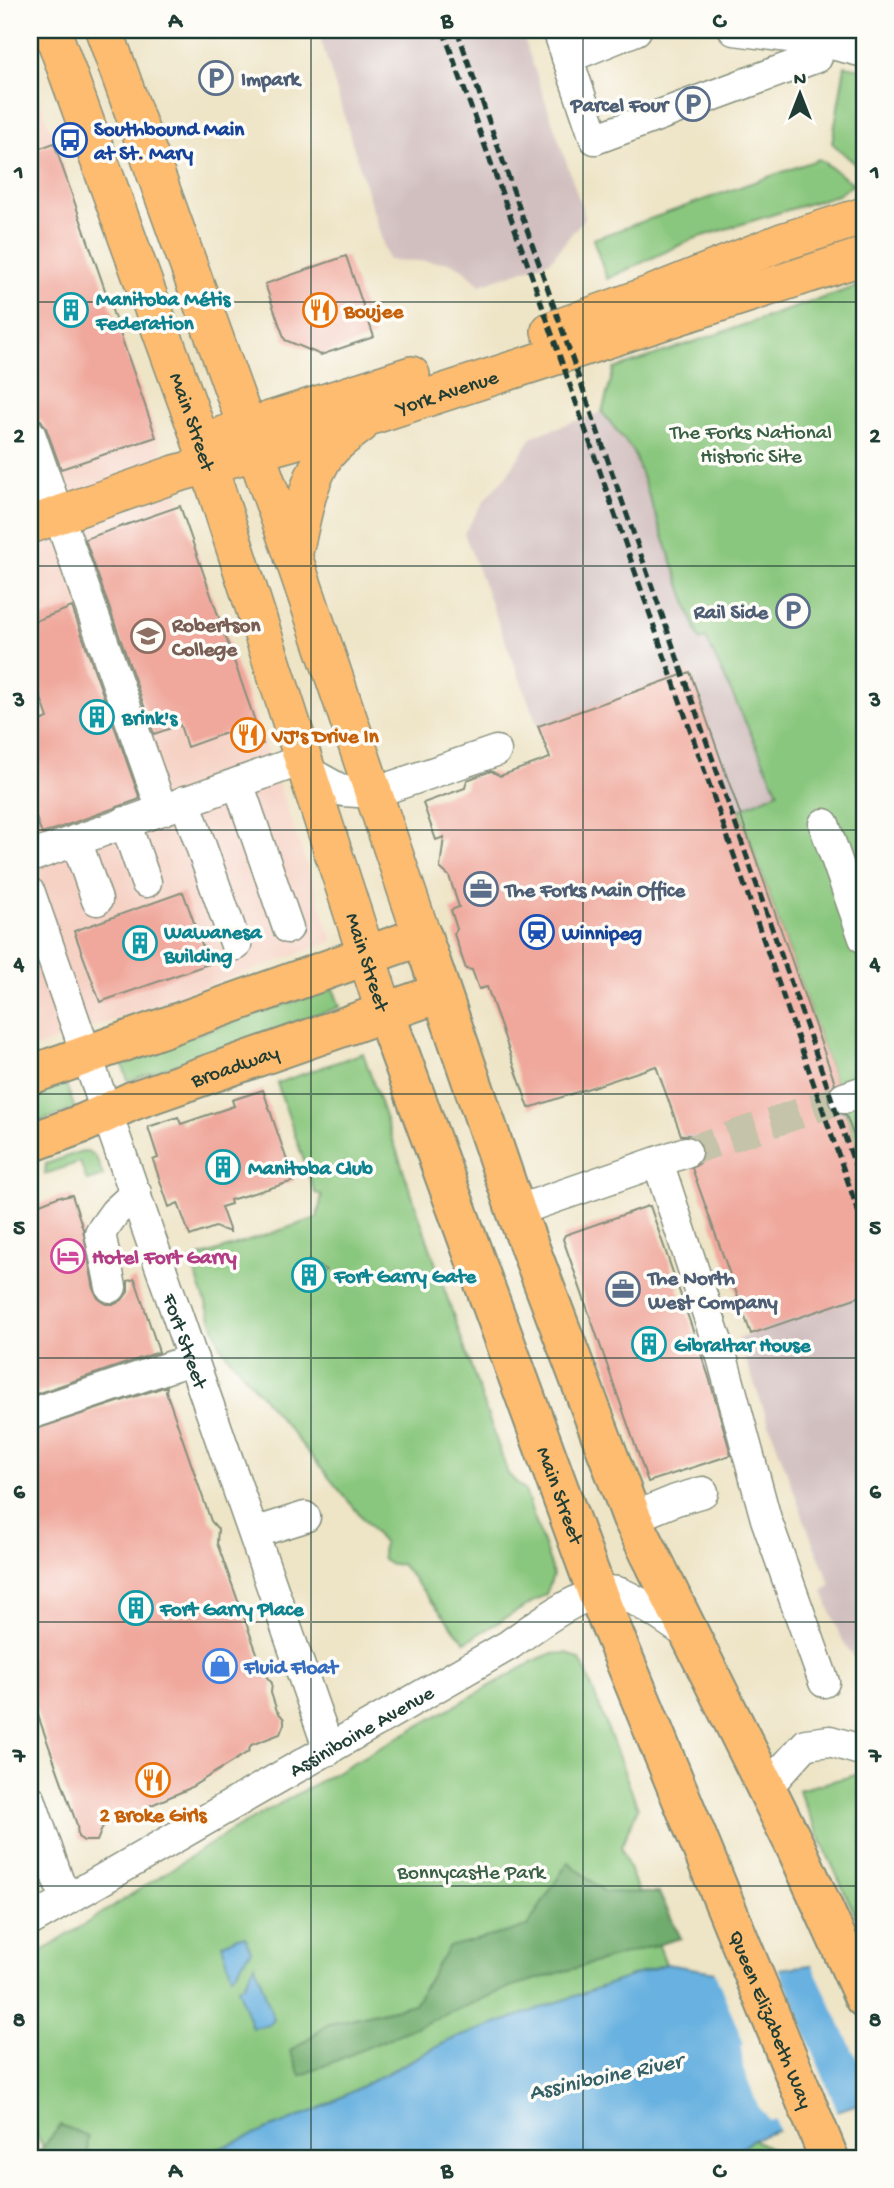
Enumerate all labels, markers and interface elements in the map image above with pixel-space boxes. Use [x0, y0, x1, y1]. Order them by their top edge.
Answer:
text: A [167, 9, 183, 36]
text: B [440, 9, 454, 36]
text: C [713, 9, 728, 36]
parking icon: Impark [197, 59, 235, 97]
north arrow [764, 60, 834, 130]
place label: Impark [241, 69, 302, 94]
text: N [794, 69, 806, 92]
parking icon: Parcel Four [674, 85, 712, 123]
place label: Parcel Four [570, 95, 671, 120]
place label: Southbound Main at St. Mary [93, 119, 245, 168]
bus stop icon: Southbound Main at St. Mary [51, 121, 89, 159]
text: 1 [13, 160, 24, 187]
text: 1 [869, 160, 880, 187]
place label: Manitoba Métis Federation [95, 289, 231, 338]
building icon: Manitoba Métis Federation [52, 291, 90, 329]
restaurant icon: Boujee [301, 291, 339, 329]
place label: Boujee [343, 301, 404, 326]
street label: York Avenue [392, 366, 503, 424]
street label: Main Street [161, 370, 219, 477]
park label: The Forks National Historic Site [669, 422, 832, 471]
text: 2 [13, 424, 25, 451]
text: 2 [869, 424, 881, 451]
parking icon: Rail Side [774, 592, 812, 630]
place label: Rail Side [693, 602, 769, 627]
place label: Robertson College [171, 615, 261, 664]
school or university icon: Robertson College [129, 617, 167, 655]
text: 3 [12, 688, 25, 715]
text: 3 [868, 688, 881, 715]
building icon: Brink's [78, 698, 116, 736]
place label: Brink's [121, 708, 178, 733]
restaurant icon: VJ's Drive In [229, 716, 267, 754]
place label: VJ's Drive In [271, 726, 380, 751]
office icon: The Forks Main Office [462, 870, 500, 908]
place label: The Forks Main Office [503, 880, 686, 905]
street label: Main Street [338, 910, 393, 1017]
station icon: Winnipeg [518, 913, 556, 951]
place label: Wawanesa Building [163, 922, 263, 971]
place label: Winnipeg [561, 923, 642, 948]
building icon: Wawanesa Building [121, 924, 159, 962]
text: 4 [13, 952, 25, 979]
text: 4 [869, 952, 881, 979]
street label: Broadway [187, 1041, 283, 1096]
building icon: Manitoba Club [204, 1148, 242, 1186]
place label: Manitoba Club [248, 1158, 373, 1183]
text: 5 [13, 1216, 25, 1243]
text: 5 [869, 1216, 881, 1243]
hotel icon: Hotel Fort Garry [49, 1237, 87, 1275]
place label: Hotel Fort Garry [92, 1247, 237, 1272]
building icon: Fort Garry Gate [290, 1256, 328, 1294]
place label: Fort Garry Gate [333, 1266, 477, 1291]
place label: The North West Company [646, 1268, 778, 1317]
office icon: The North West Company [604, 1270, 642, 1308]
street label: Fort Street [154, 1290, 212, 1395]
building icon: Gibraltar House [630, 1325, 668, 1363]
place label: Gibraltar House [674, 1335, 812, 1360]
street label: Main Street [529, 1444, 588, 1550]
text: 6 [13, 1480, 26, 1507]
text: 6 [869, 1480, 882, 1507]
building icon: Fort Garry Place [117, 1589, 155, 1627]
place label: Fort Garry Place [159, 1599, 305, 1624]
shop icon: Fluid Float [201, 1647, 239, 1685]
place label: Fluid Float [243, 1657, 340, 1682]
street label: Assiniboine Avenue [286, 1681, 440, 1785]
text: 7 [12, 1744, 26, 1771]
text: 7 [868, 1744, 882, 1771]
restaurant icon: 2 Broke Girls [134, 1761, 172, 1799]
place label: 2 Broke Girls [99, 1805, 208, 1830]
park label: Bonnycastle Park [396, 1862, 547, 1887]
street label: Queen Elizabeth Way [721, 1927, 816, 2113]
text: 8 [13, 2008, 26, 2035]
text: 8 [869, 2008, 882, 2035]
water label: Assiniboine River [527, 2048, 690, 2108]
text: A [167, 2159, 183, 2186]
text: B [440, 2159, 454, 2186]
text: C [713, 2159, 728, 2186]

